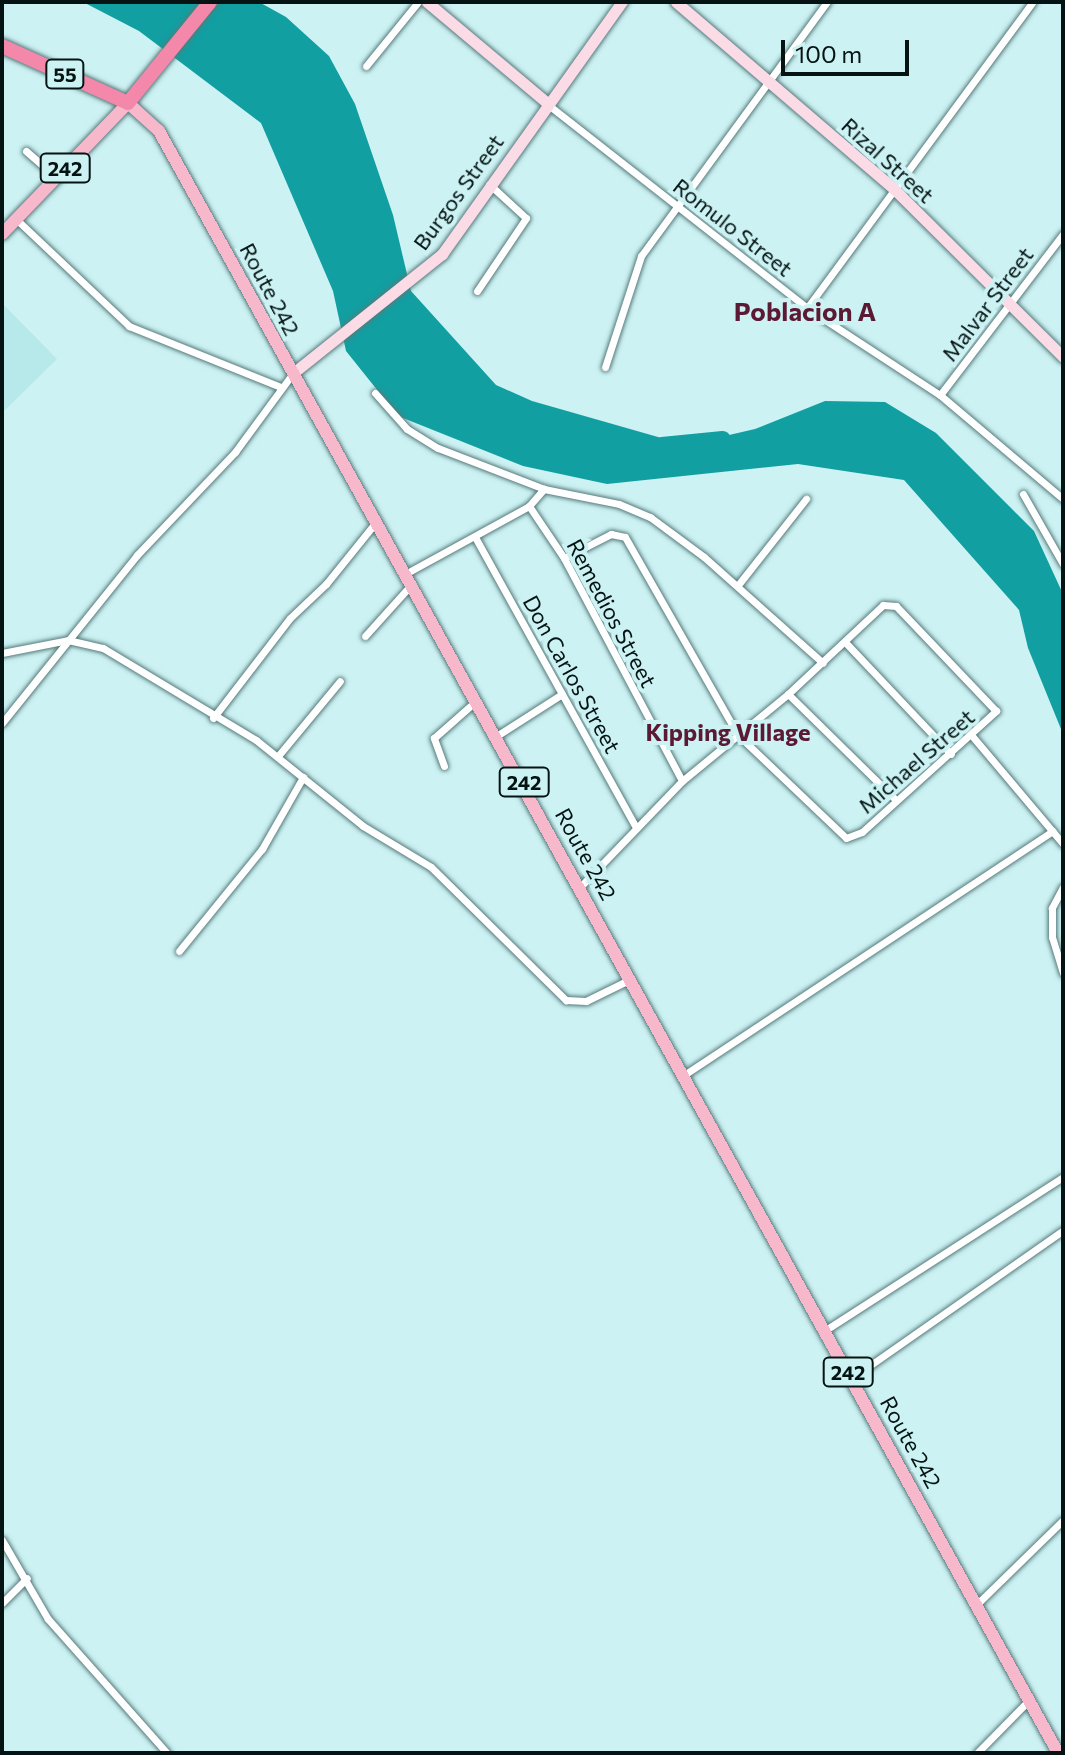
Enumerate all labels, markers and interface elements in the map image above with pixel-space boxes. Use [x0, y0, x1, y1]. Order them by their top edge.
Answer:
scale bar [785, 24, 913, 74]
text: 100 m [795, 39, 862, 68]
road number: 55 [45, 58, 85, 90]
street label: Rizal Street [837, 112, 939, 208]
street label: Burgos Street [407, 129, 509, 255]
road number: 242 [39, 152, 91, 184]
street label: Romulo Street [668, 172, 798, 282]
street label: Route 242 [235, 238, 305, 340]
street label: Malvar Street [936, 242, 1038, 366]
district label: Poblacion A [734, 295, 876, 327]
street label: Remedios Street [562, 534, 662, 692]
street label: Don Carlos Street [518, 590, 626, 758]
street label: Michael Street [853, 703, 979, 819]
district label: Kipping Village [645, 718, 811, 746]
road number: 242 [498, 766, 550, 798]
street label: Route 242 [550, 803, 622, 905]
road number: 242 [822, 1356, 874, 1388]
street label: Route 242 [875, 1391, 947, 1493]

